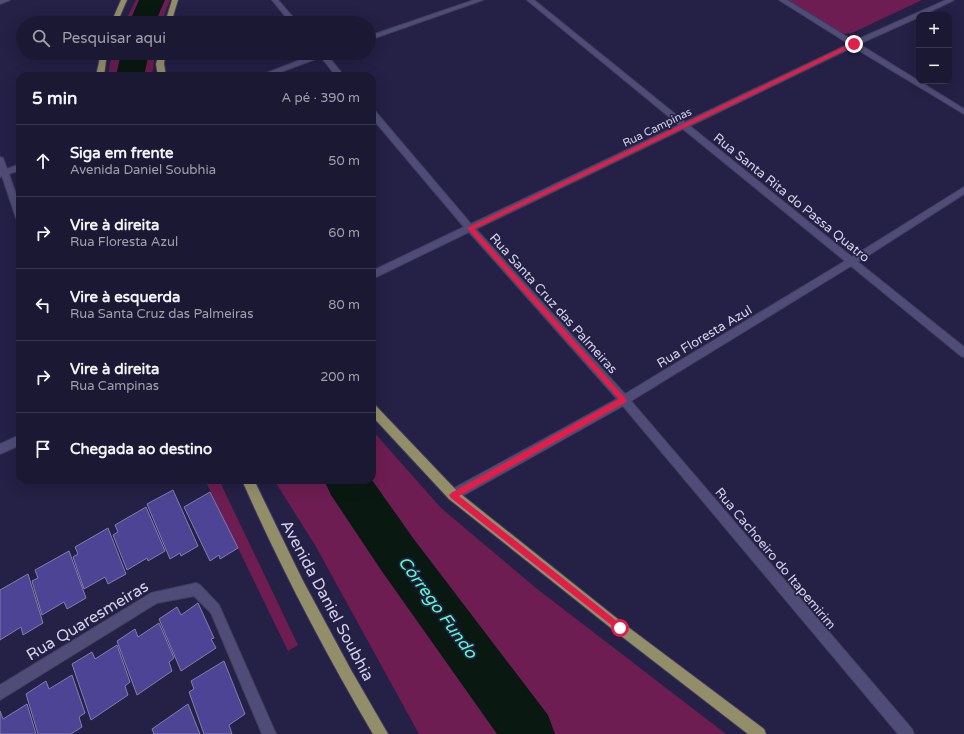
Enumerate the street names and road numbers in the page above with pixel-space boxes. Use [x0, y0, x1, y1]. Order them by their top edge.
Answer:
street label: Rua Campinas [621, 105, 694, 150]
street label: Rua Santa Rita do Passa Quatro [710, 130, 873, 266]
street label: Rua Santa Cruz das Palmeiras [486, 230, 621, 377]
street label: Rua Floresta Azul [654, 302, 755, 372]
street label: Rua Cachoeiro do Itapemirim [711, 485, 839, 633]
street label: Avenida Daniel Soubhia [276, 516, 378, 684]
street label: Rua Quaresmeiras [23, 576, 152, 665]

